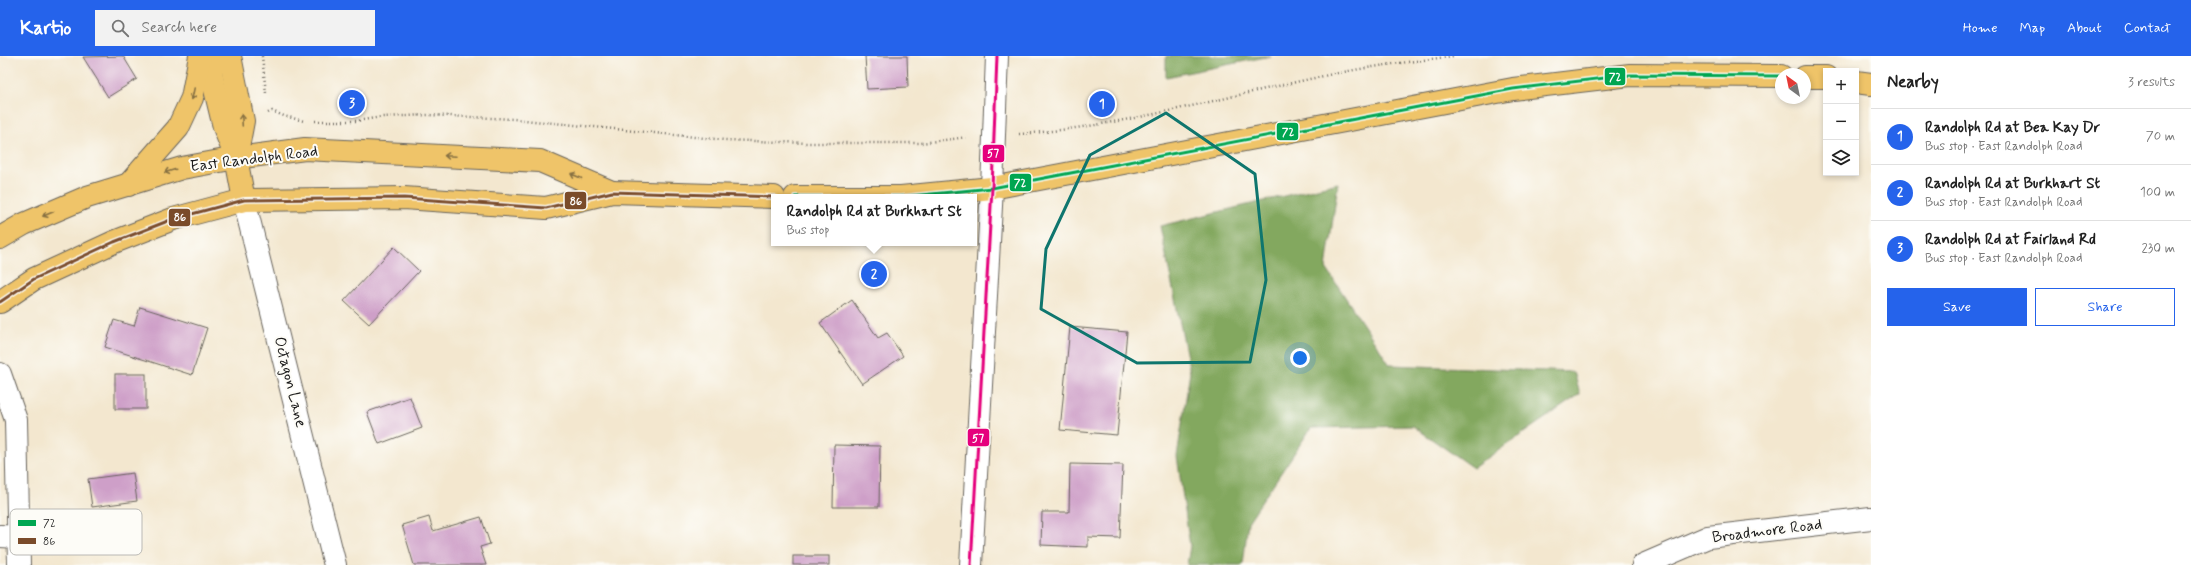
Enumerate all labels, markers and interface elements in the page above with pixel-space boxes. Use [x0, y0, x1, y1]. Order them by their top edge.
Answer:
search box [95, 10, 375, 46]
text: Kartio [20, 16, 71, 41]
icon: search [109, 17, 131, 39]
text: Search here [141, 18, 217, 38]
text: Home [1963, 19, 1997, 37]
text: Map [2019, 19, 2045, 37]
text: About [2067, 19, 2102, 37]
text: Contact [2124, 19, 2171, 37]
line badge: 72 [1604, 67, 1626, 86]
north arrow [1775, 68, 1811, 104]
map controls [1823, 68, 1859, 176]
button: + [1823, 68, 1859, 104]
text: 72 [1609, 71, 1621, 85]
text: Nearby [1887, 71, 1939, 93]
text: 3 results [2128, 74, 2175, 91]
one-way arrow [188, 87, 196, 100]
pin: 3 [339, 88, 365, 118]
pin: 1 [1089, 89, 1115, 119]
button: − [1823, 104, 1859, 140]
one-way arrow [238, 114, 245, 127]
text: Randolph Rd at Bea Kay Dr [1925, 118, 2100, 138]
line badge: 72 [1276, 122, 1299, 141]
text: 72 [1282, 126, 1294, 140]
text: 1 [1897, 128, 1903, 145]
text: 70 m [2146, 128, 2175, 145]
text: Bus stop · East Randolph Road [1925, 138, 2082, 155]
button: layers [1823, 140, 1859, 176]
street label: East Randolph Road [189, 141, 319, 177]
line badge: 57 [982, 144, 1005, 163]
text: 57 [987, 147, 1000, 161]
one-way arrow [444, 153, 457, 160]
one-way arrow [164, 168, 177, 175]
one-way arrow [571, 172, 583, 180]
line badge: 72 [1009, 173, 1032, 192]
text: Randolph Rd at Burkhart St [1925, 174, 2100, 194]
text: 72 [1014, 177, 1026, 191]
text: 2 [1897, 184, 1903, 201]
text: 100 m [2140, 184, 2175, 201]
line badge: 86 [564, 191, 587, 210]
popup [771, 194, 977, 246]
text: Bus stop · East Randolph Road [1925, 194, 2082, 211]
text: 86 [570, 195, 582, 209]
text: Randolph Rd at Burkhart St [786, 202, 962, 222]
line badge: 86 [168, 208, 191, 227]
one-way arrow [42, 211, 54, 218]
text: 86 [174, 211, 186, 225]
text: Bus stop [786, 222, 830, 239]
text: Randolph Rd at Fairland Rd [1925, 230, 2096, 250]
text: 3 [1897, 240, 1903, 257]
text: 230 m [2141, 240, 2175, 257]
text: Bus stop · East Randolph Road [1925, 250, 2082, 267]
pin: 2 [861, 259, 887, 289]
button: Save [1887, 288, 2027, 326]
button: Share [2035, 288, 2175, 326]
street label: Octagon Lane [269, 334, 311, 430]
your location [1290, 348, 1310, 368]
line badge: 57 [967, 428, 990, 447]
text: 57 [972, 432, 985, 446]
legend [10, 509, 142, 555]
street label: Broadmore Road [1711, 514, 1823, 548]
text: 72 [43, 517, 56, 531]
text: 86 [43, 535, 55, 549]

